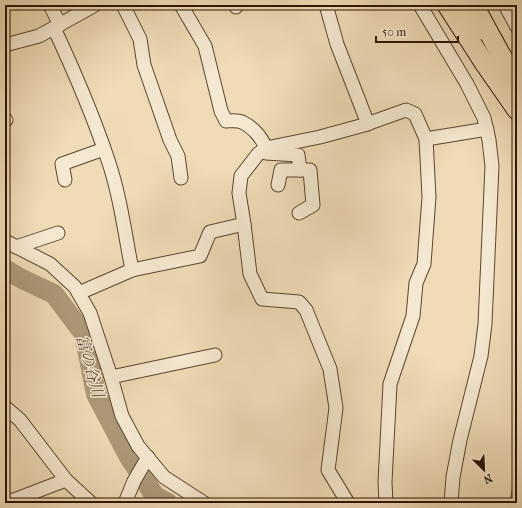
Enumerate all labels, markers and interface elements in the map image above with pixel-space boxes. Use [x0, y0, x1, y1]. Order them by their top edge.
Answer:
scale bar [376, 18, 458, 44]
text: 50 m [382, 25, 406, 39]
water label: 富の谷川 [72, 333, 109, 401]
north arrow [464, 450, 504, 490]
text: N [481, 471, 494, 487]

